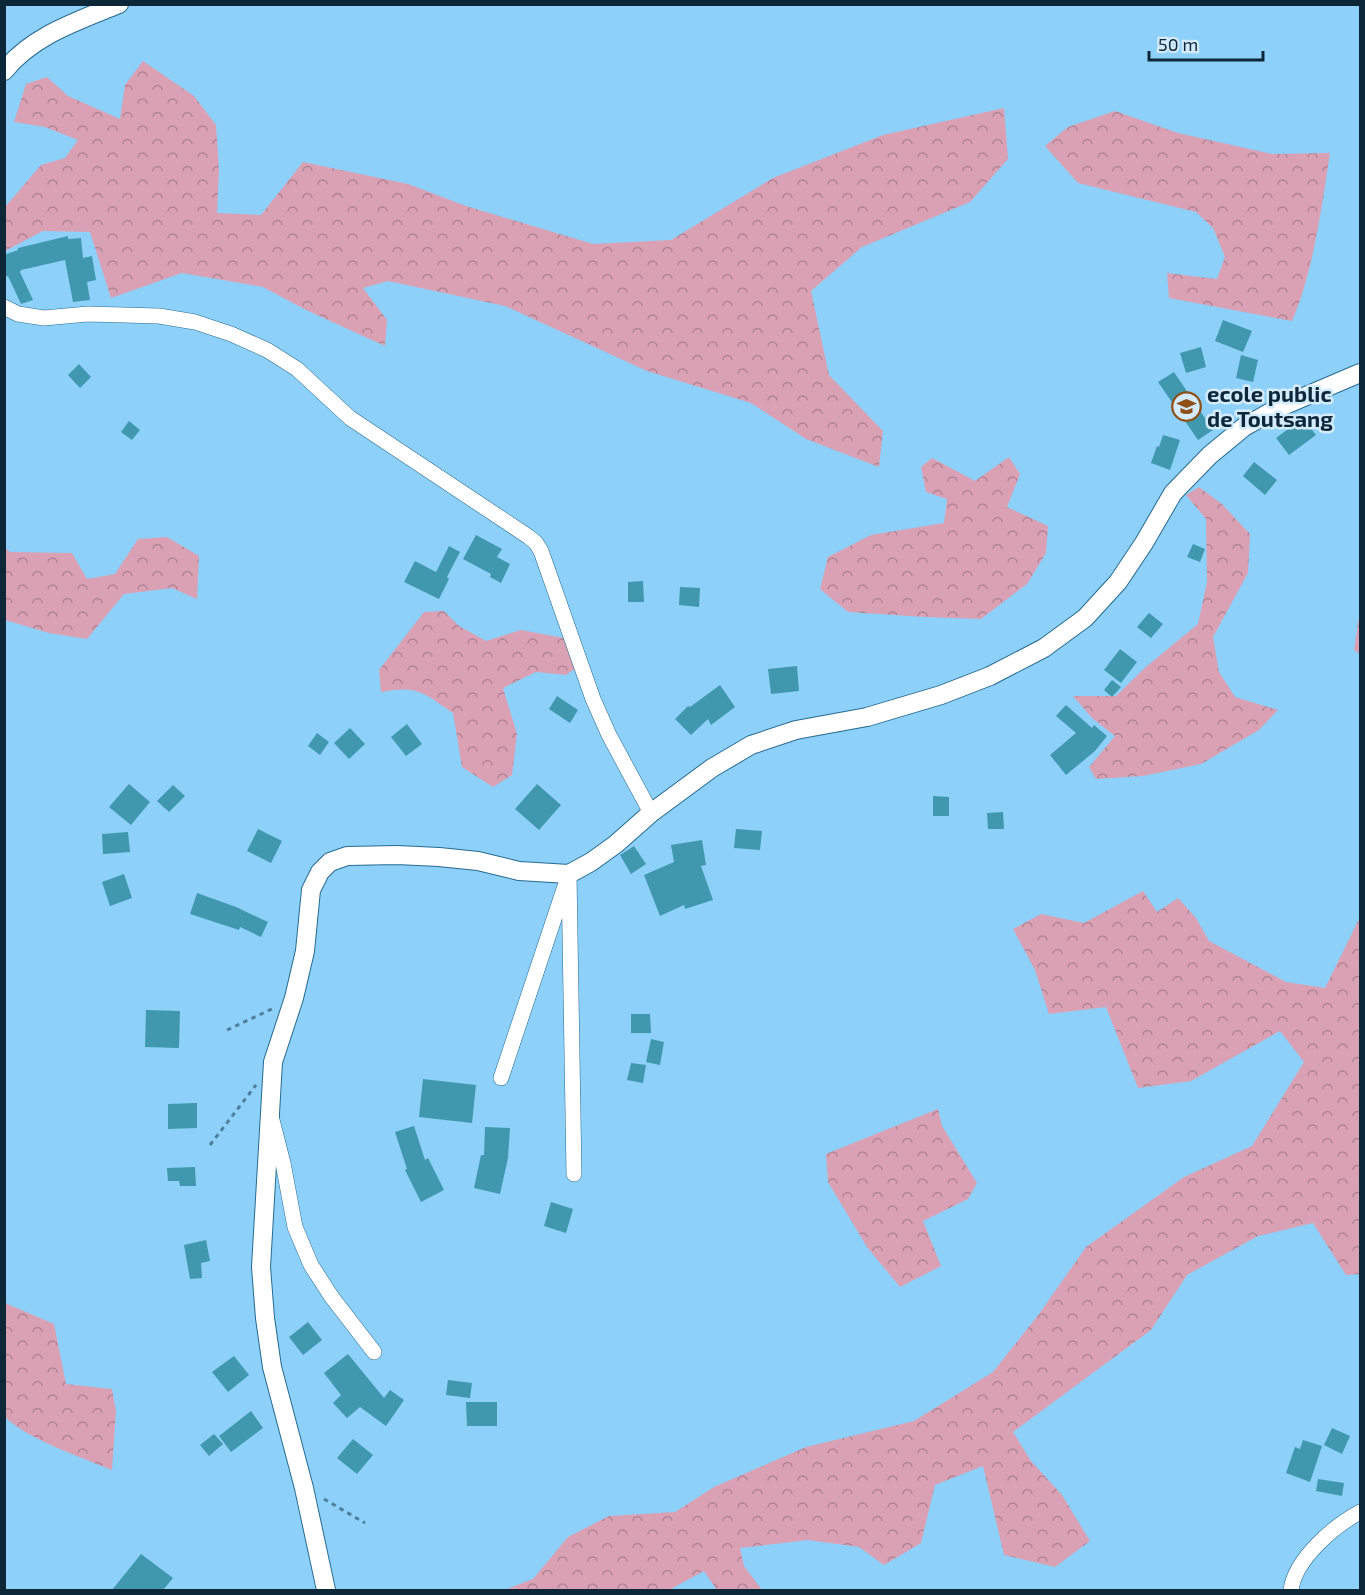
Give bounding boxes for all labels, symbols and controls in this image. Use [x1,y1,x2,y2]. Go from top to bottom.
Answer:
scale bar [1149,24,1263,62]
text: 50 m [1158,33,1198,55]
place label: ecole public de Toutsang [1207,380,1333,431]
school or university icon: ecole public de Toutsang [1170,390,1202,422]

